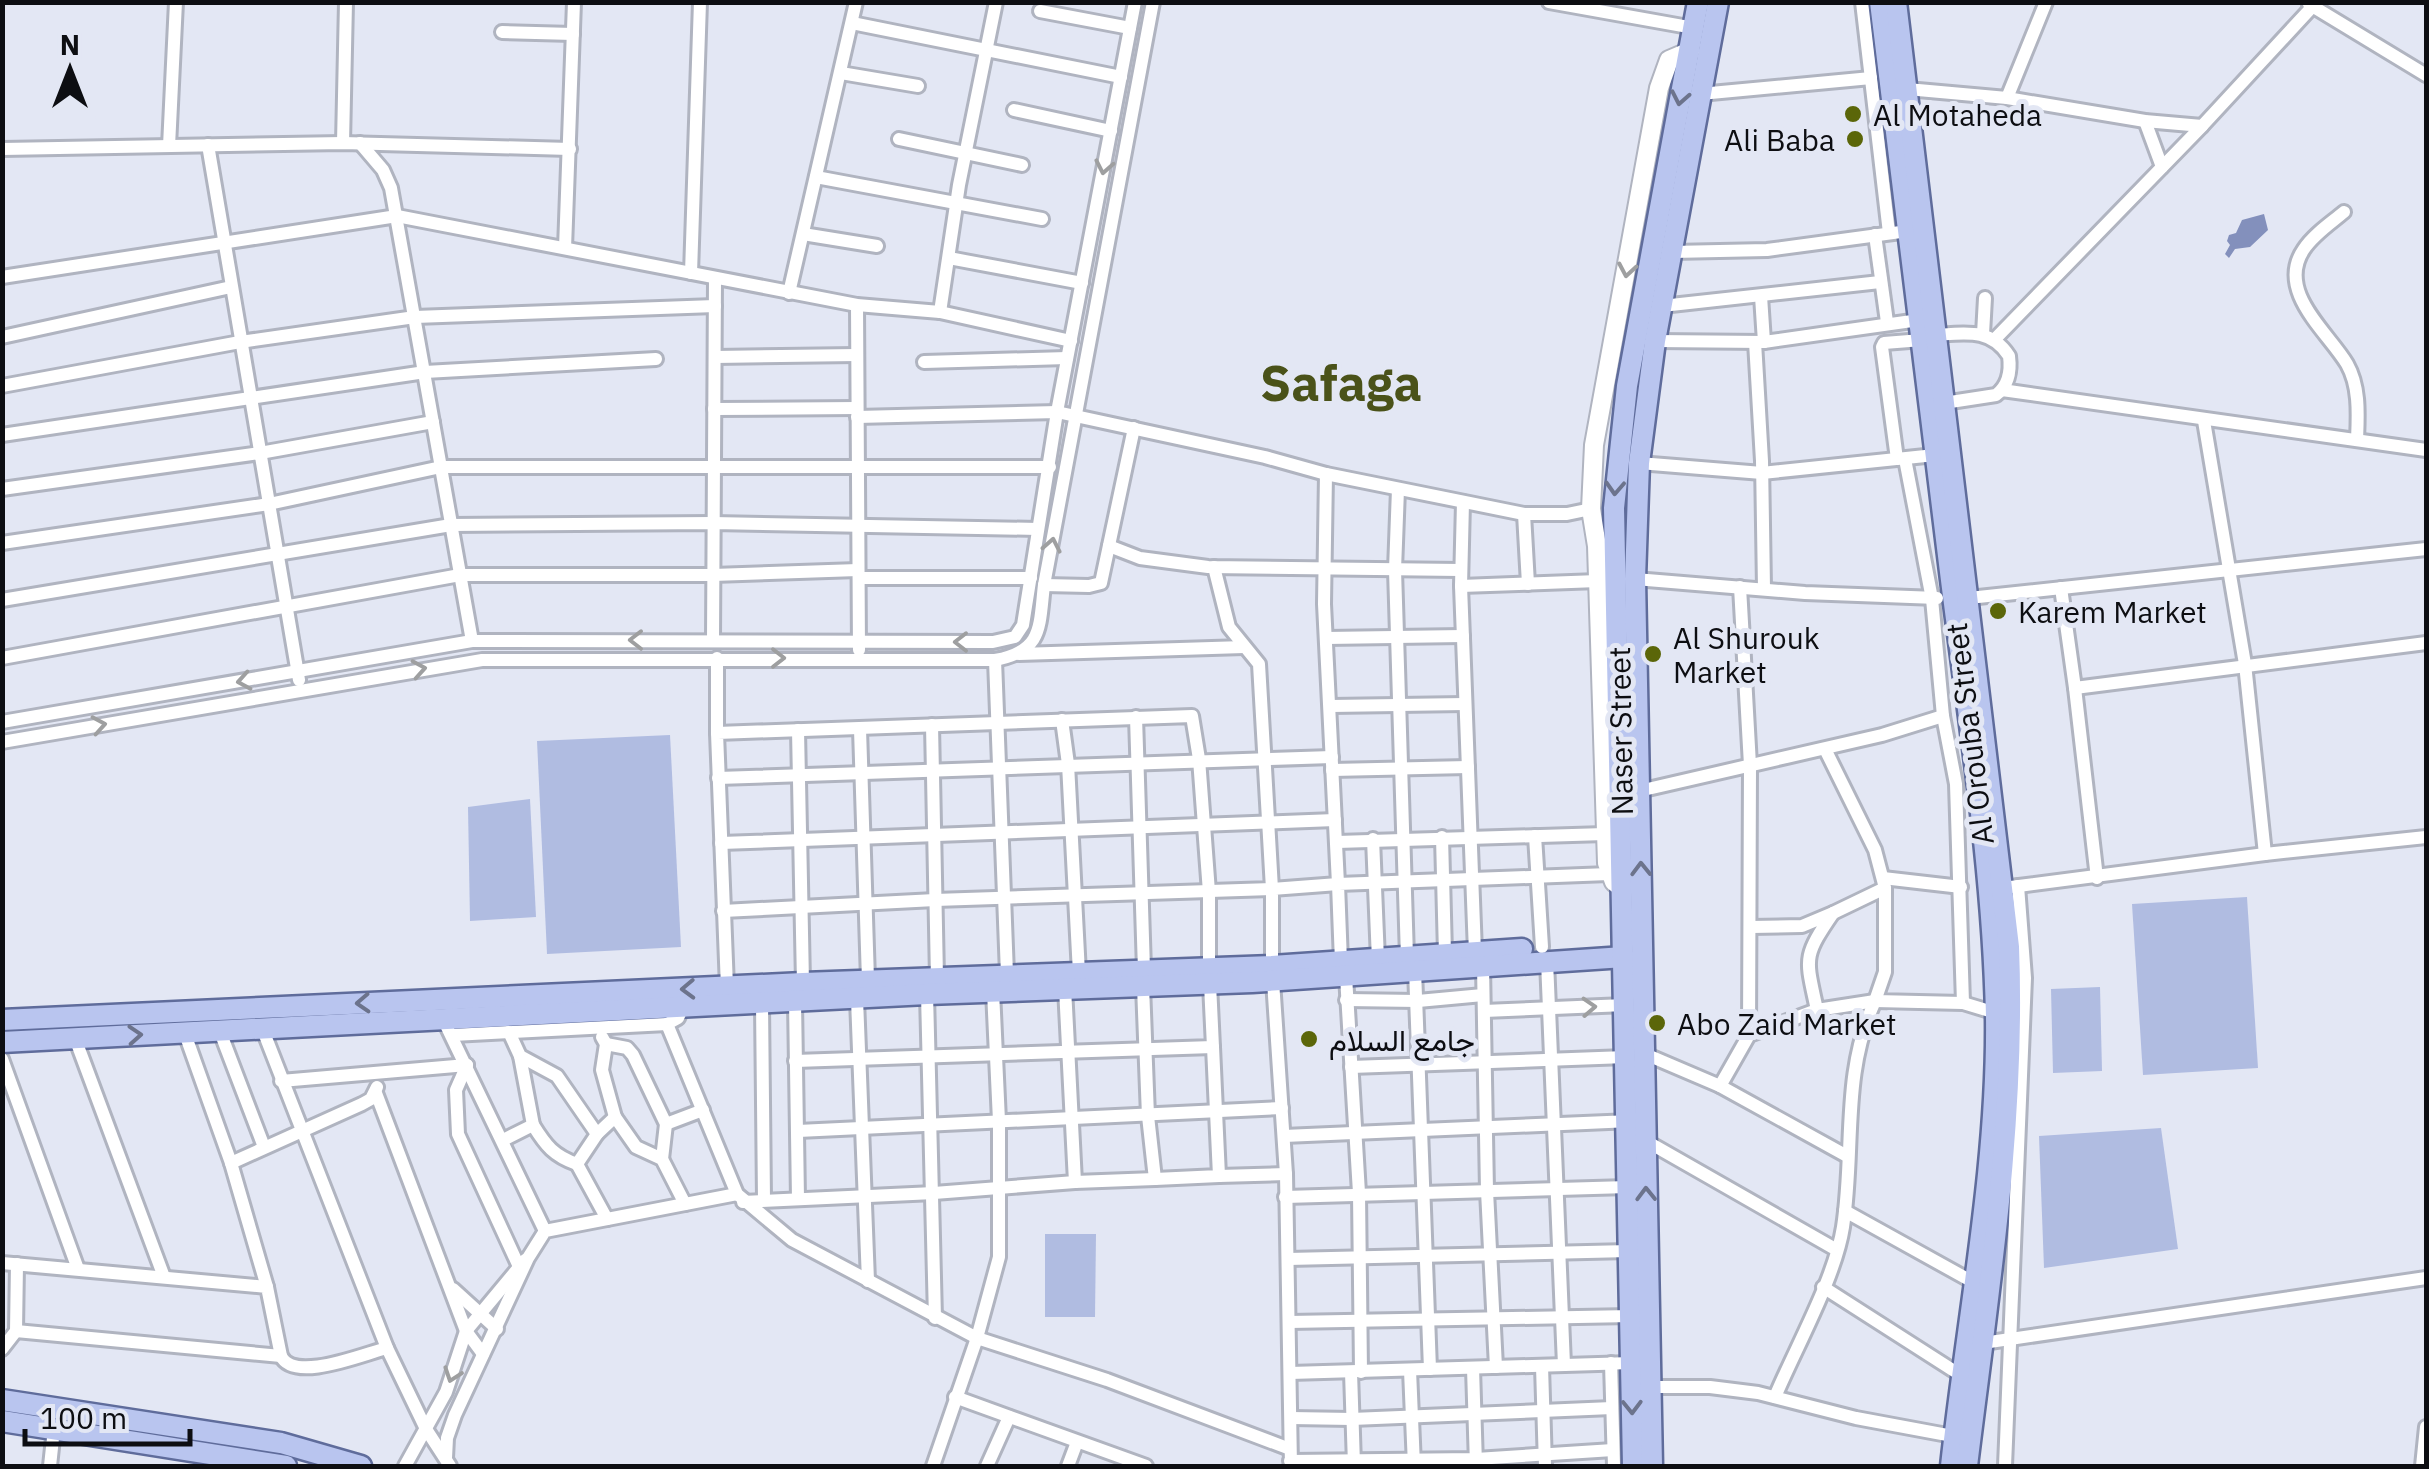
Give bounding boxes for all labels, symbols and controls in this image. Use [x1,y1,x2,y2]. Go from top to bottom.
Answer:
north arrow [20,20,120,120]
text: N [60,26,80,63]
one-way arrow [1671,90,1692,107]
place label: Al Motaheda [1873,95,2042,134]
marker: Al Motaheda [1842,103,1864,125]
place label: Ali Baba [1724,120,1835,159]
marker: Ali Baba [1844,128,1866,150]
one-way arrow [1094,159,1115,175]
one-way arrow [1617,261,1638,278]
district label: Safaga [1260,350,1422,415]
one-way arrow [1605,480,1626,496]
one-way arrow [1040,537,1061,554]
place label: Karem Market [2018,592,2207,631]
marker: Karem Market [1987,600,2009,622]
place label: Al Shurouk Market [1673,618,1820,691]
street label: Al Orouba Street [1936,621,2002,847]
one-way arrow [627,629,642,651]
one-way arrow [952,631,968,653]
marker: Al Shurouk Market [1642,643,1664,665]
street label: Naser Street [1599,646,1641,816]
one-way arrow [770,647,786,669]
one-way arrow [410,660,427,681]
one-way arrow [236,670,252,691]
one-way arrow [90,715,107,736]
one-way arrow [1631,861,1652,877]
one-way arrow [679,978,695,999]
one-way arrow [355,992,371,1013]
one-way arrow [1582,997,1598,1018]
place label: Abo Zaid Market [1677,1004,1897,1043]
marker: Abo Zaid Market [1646,1012,1668,1034]
place label: جامع السلام [1329,1020,1475,1061]
one-way arrow [127,1024,143,1046]
marker: جامع السلام [1298,1028,1320,1050]
one-way arrow [1635,1186,1657,1202]
one-way arrow [444,1366,464,1383]
scale bar [25,1384,190,1446]
text: 100 m [40,1398,127,1437]
one-way arrow [1621,1400,1643,1416]

